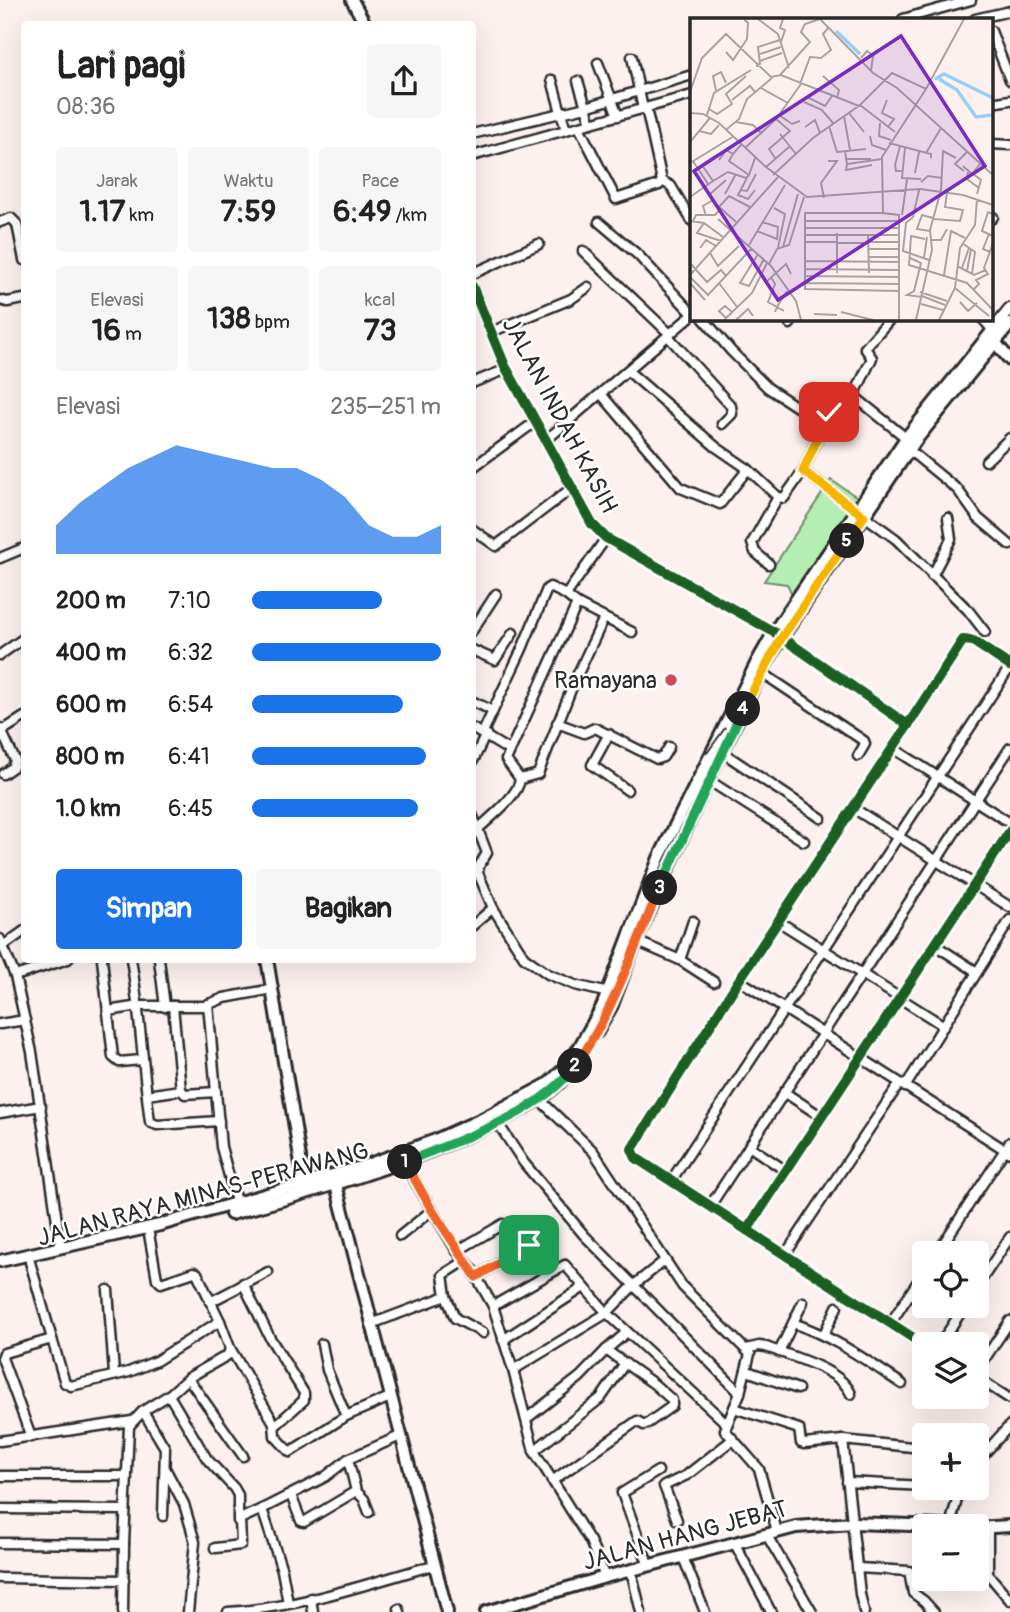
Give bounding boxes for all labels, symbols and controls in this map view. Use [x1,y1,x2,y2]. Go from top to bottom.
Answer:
inset map [690,18,992,320]
text: Lari pagi [56,42,185,90]
button: share [367,44,441,118]
text: 08:36 [56,92,116,121]
text: Jarak [96,169,138,193]
text: Waktu [223,169,274,193]
text: Pace [361,169,399,193]
text: 1.17 [79,193,125,230]
text: 7:59 [221,193,276,230]
text: 6:49 [333,193,391,230]
text: km [125,203,154,227]
text: /km [391,203,427,227]
text: Elevasi [90,288,143,312]
text: kcal [365,288,396,312]
text: 138 [207,300,251,337]
text: bpm [251,310,290,334]
text: 16 [92,312,121,349]
text: 73 [364,312,396,349]
street label: JALAN INDAH KASIH [496,312,623,518]
text: m [121,322,142,346]
pin [799,382,859,442]
text: Elevasi [56,392,120,421]
text: 235–251 m [330,392,441,421]
icon: check [810,393,848,431]
pin: 5 [830,524,864,558]
text: 5 [841,528,852,552]
text: 200 m [56,586,126,615]
text: 7:10 [168,586,211,615]
text: 400 m [56,638,126,667]
text: 6:32 [168,638,213,667]
place label: Ramayana [554,666,657,695]
marker: Ramayana [663,672,679,688]
text: 600 m [56,690,126,719]
text: 6:54 [168,690,213,719]
pin: 4 [726,692,760,726]
text: 4 [737,696,748,720]
text: 800 m [56,742,124,771]
text: 6:41 [168,742,210,771]
text: 1.0 km [56,794,121,823]
text: 6:45 [168,794,213,823]
button: Simpan [56,869,242,949]
button: Bagikan [256,869,441,949]
pin: 3 [642,870,678,906]
text: 3 [654,875,665,899]
pin: 2 [558,1048,592,1084]
text: 2 [569,1053,580,1077]
street label: JALAN RAYA MINAS-PERAWANG [34,1136,372,1253]
pin: 1 [388,1144,422,1180]
text: 1 [401,1149,408,1173]
pin [499,1215,559,1275]
icon: arrive [510,1226,548,1264]
map controls [912,1241,989,1591]
button: locate [912,1241,989,1318]
button: layers [912,1332,989,1409]
button: + [912,1423,989,1500]
street label: JALAN HANG JEBAT [580,1494,790,1577]
button: − [912,1514,989,1591]

